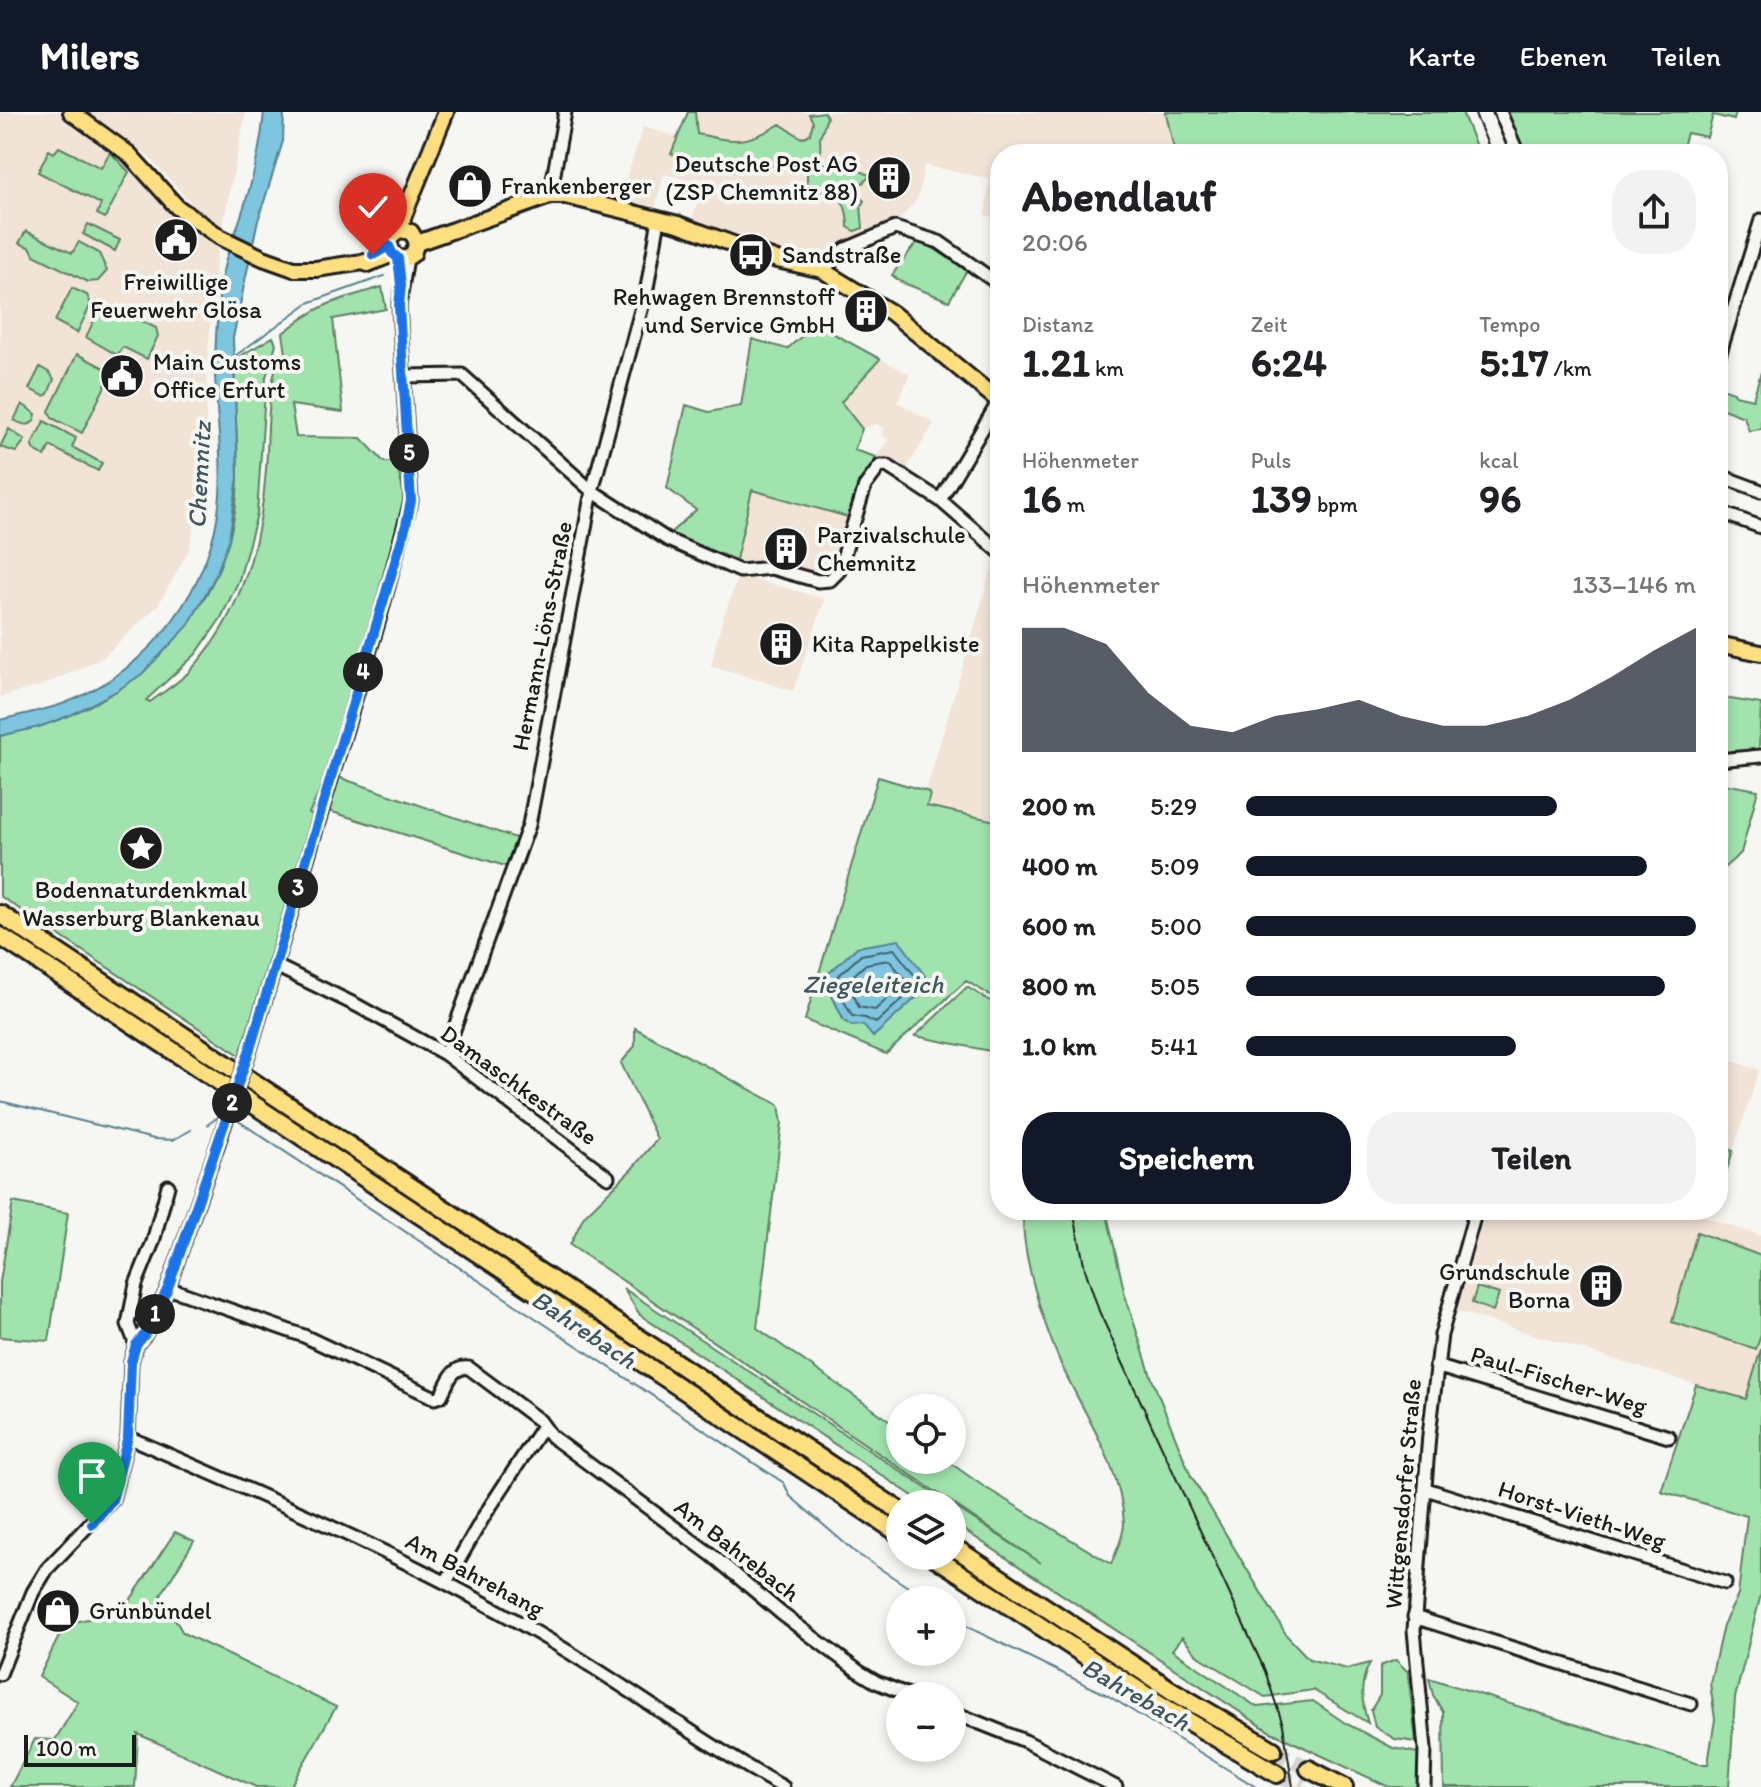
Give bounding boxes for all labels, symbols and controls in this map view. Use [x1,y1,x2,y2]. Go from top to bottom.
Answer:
text: Milers [40,33,140,79]
text: Karte [1408,39,1476,73]
text: Ebenen [1520,39,1607,73]
text: Teilen [1651,39,1721,73]
place label: Deutsche Post AG (ZSP Chemnitz 88) [665,149,858,206]
building icon: Deutsche Post AG (ZSP Chemnitz 88) [865,154,913,202]
shop icon: Frankenberger [446,162,494,210]
text: Abendlauf [1022,169,1217,222]
button: share [1612,170,1696,254]
place label: Frankenberger [501,171,652,200]
pin [339,173,407,255]
icon: check [351,185,395,229]
public building icon: Freiwillige Feuerwehr Glösa [152,216,200,264]
text: 20:06 [1022,226,1088,258]
bus stop icon: Sandstraße [727,231,775,279]
place label: Sandstraße [782,240,901,269]
place label: Freiwillige Feuerwehr Glösa [90,267,262,324]
place label: Rehwagen Brennstoff und Service GmbH [613,282,836,339]
building icon: Rehwagen Brennstoff und Service GmbH [842,287,890,335]
text: Distanz [1022,311,1094,338]
text: Zeit [1251,311,1288,338]
text: Tempo [1479,311,1541,338]
text: 1.21 [1022,338,1090,386]
text: 6:24 [1251,338,1327,386]
text: 5:17 [1479,338,1549,386]
place label: Main Customs Office Erfurt [153,347,301,404]
public building icon: Main Customs Office Erfurt [98,352,146,400]
text: km [1090,355,1124,382]
text: /km [1549,355,1592,382]
water label: Chemnitz [180,419,218,529]
pin: 5 [389,433,429,473]
text: 5 [403,439,415,466]
text: Höhenmeter [1022,447,1139,474]
text: Puls [1251,447,1291,474]
text: kcal [1479,447,1518,474]
text: 16 [1022,474,1062,522]
text: 139 [1251,474,1312,522]
text: 96 [1479,474,1521,522]
text: m [1062,491,1085,518]
text: bpm [1312,491,1358,518]
street label: Hermann-Löns-Straße [505,519,578,753]
place label: Parzivalschule Chemnitz [817,520,966,577]
building icon: Parzivalschule Chemnitz [762,525,810,573]
text: Höhenmeter [1022,568,1160,600]
text: 133–146 m [1572,568,1696,600]
building icon: Kita Rappelkiste [757,620,805,668]
place label: Kita Rappelkiste [812,629,980,658]
pin: 4 [343,652,383,692]
text: 4 [356,658,370,685]
text: 200 m [1022,790,1095,822]
text: 5:29 [1150,790,1197,822]
place icon: Bodennaturdenkmal Wasserburg Blankenau [117,824,165,872]
text: 400 m [1022,850,1097,882]
text: 5:09 [1150,850,1200,882]
pin: 3 [278,868,318,908]
text: 3 [292,874,304,901]
place label: Bodennaturdenkmal Wasserburg Blankenau [22,875,260,932]
text: 600 m [1022,910,1096,942]
text: 5:00 [1150,910,1202,942]
water label: Ziegeleiteich [803,968,944,1000]
text: 800 m [1022,970,1096,1002]
text: 5:05 [1150,970,1200,1002]
street label: Damaschkestraße [435,1018,603,1151]
text: 1.0 km [1022,1030,1097,1062]
text: 5:41 [1150,1030,1198,1062]
pin: 2 [212,1083,252,1123]
text: 2 [226,1089,238,1116]
button: Speichern [1022,1112,1351,1204]
button: Teilen [1367,1112,1696,1204]
place label: Grundschule Borna [1439,1257,1570,1314]
building icon: Grundschule Borna [1577,1262,1625,1310]
water label: Bahrebach [526,1282,643,1376]
pin: 1 [135,1294,175,1334]
text: 1 [150,1300,160,1327]
street label: Paul-Fischer-Weg [1468,1339,1651,1420]
street label: Wittgensdorfer Straße [1378,1378,1427,1610]
map controls [886,1394,966,1762]
button: locate [886,1394,966,1474]
pin [58,1442,126,1524]
icon: arrive [70,1454,114,1498]
street label: Horst-Vieth-Weg [1495,1474,1670,1556]
button: layers [886,1490,966,1570]
street label: Am Bahrebach [669,1492,806,1608]
street label: Am Bahrehang [401,1526,550,1624]
button: + [886,1586,966,1666]
shop icon: Grünbündel [34,1587,82,1635]
place label: Grünbündel [89,1596,212,1625]
water label: Bahrebach [1076,1650,1196,1738]
button: − [886,1682,966,1762]
scale bar [24,1731,136,1767]
text: 100 m [36,1735,97,1762]

